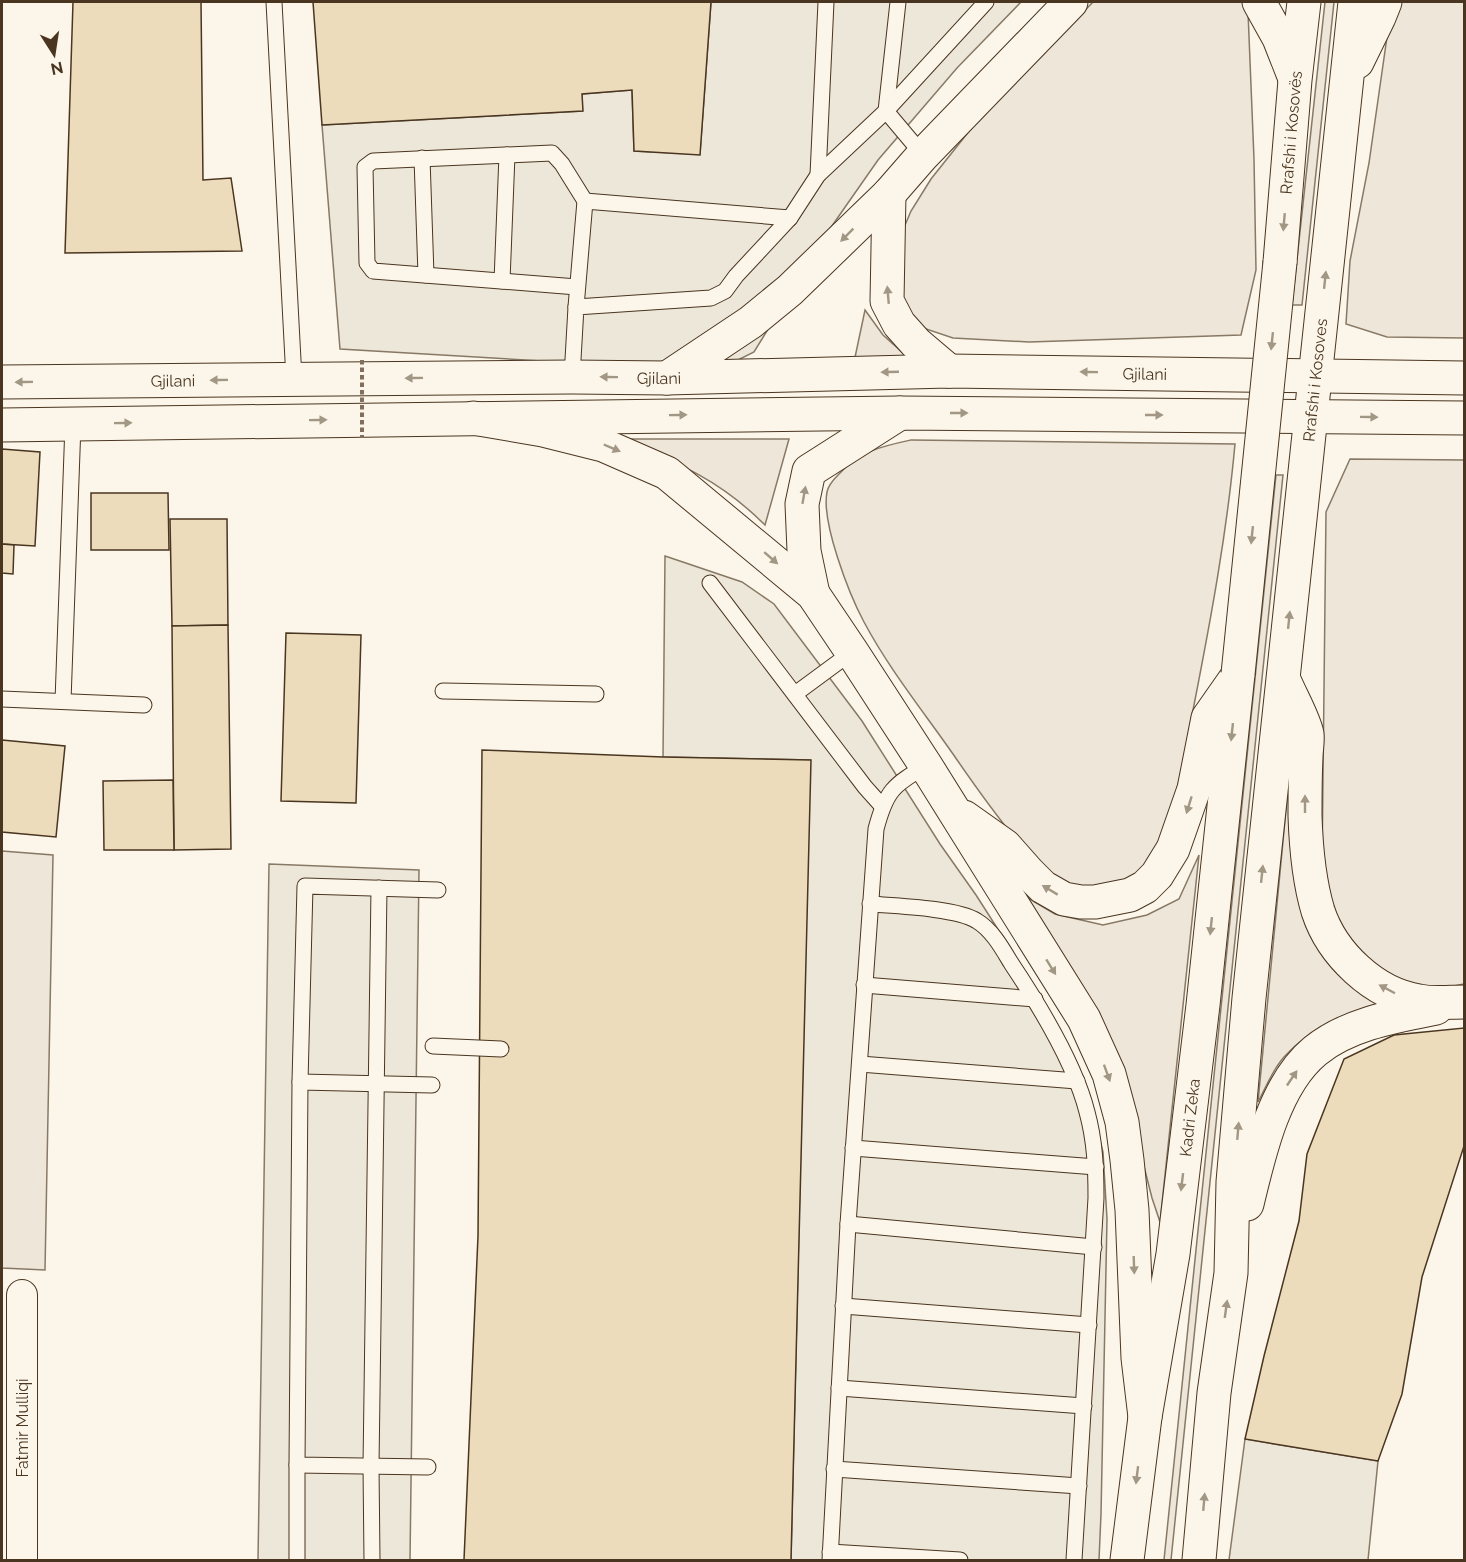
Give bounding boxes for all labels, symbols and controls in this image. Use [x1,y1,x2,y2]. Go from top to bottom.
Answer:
north arrow [24,24,84,84]
text: N [49,58,65,79]
street label: Rrafshi i Kosovës [1276,69,1306,195]
one-way arrow [1279,213,1288,232]
one-way arrow [840,228,854,242]
one-way arrow [1321,270,1330,289]
one-way arrow [883,285,893,304]
street label: Rrafshi i Kosoves [1299,317,1331,443]
one-way arrow [1267,332,1277,351]
street label: Gjilani [1122,364,1167,383]
one-way arrow [881,367,900,377]
one-way arrow [1079,367,1098,377]
street label: Gjilani [637,368,681,388]
street label: Gjilani [151,371,195,390]
one-way arrow [599,372,618,382]
one-way arrow [404,373,423,383]
one-way arrow [209,375,228,385]
one-way arrow [14,377,33,387]
one-way arrow [949,408,968,418]
one-way arrow [669,410,688,420]
one-way arrow [1144,410,1163,420]
one-way arrow [1360,412,1379,422]
one-way arrow [308,415,327,425]
one-way arrow [113,418,132,428]
one-way arrow [603,444,620,453]
one-way arrow [800,485,809,504]
one-way arrow [1248,526,1257,545]
one-way arrow [763,552,779,565]
one-way arrow [1284,610,1294,629]
one-way arrow [1227,723,1237,742]
one-way arrow [1300,794,1310,813]
one-way arrow [1183,796,1193,814]
one-way arrow [1257,864,1267,883]
one-way arrow [1042,885,1058,896]
one-way arrow [1207,917,1216,936]
one-way arrow [1046,958,1057,975]
one-way arrow [1379,985,1396,994]
one-way arrow [1103,1064,1113,1082]
one-way arrow [1287,1070,1298,1087]
street label: Kadri Zeka [1175,1077,1204,1158]
one-way arrow [1233,1121,1243,1140]
one-way arrow [1177,1173,1186,1192]
one-way arrow [1130,1255,1139,1274]
one-way arrow [1221,1299,1230,1318]
street label: Fatmir Mulliqi [13,1379,32,1478]
one-way arrow [1132,1466,1142,1485]
one-way arrow [1199,1493,1209,1512]

